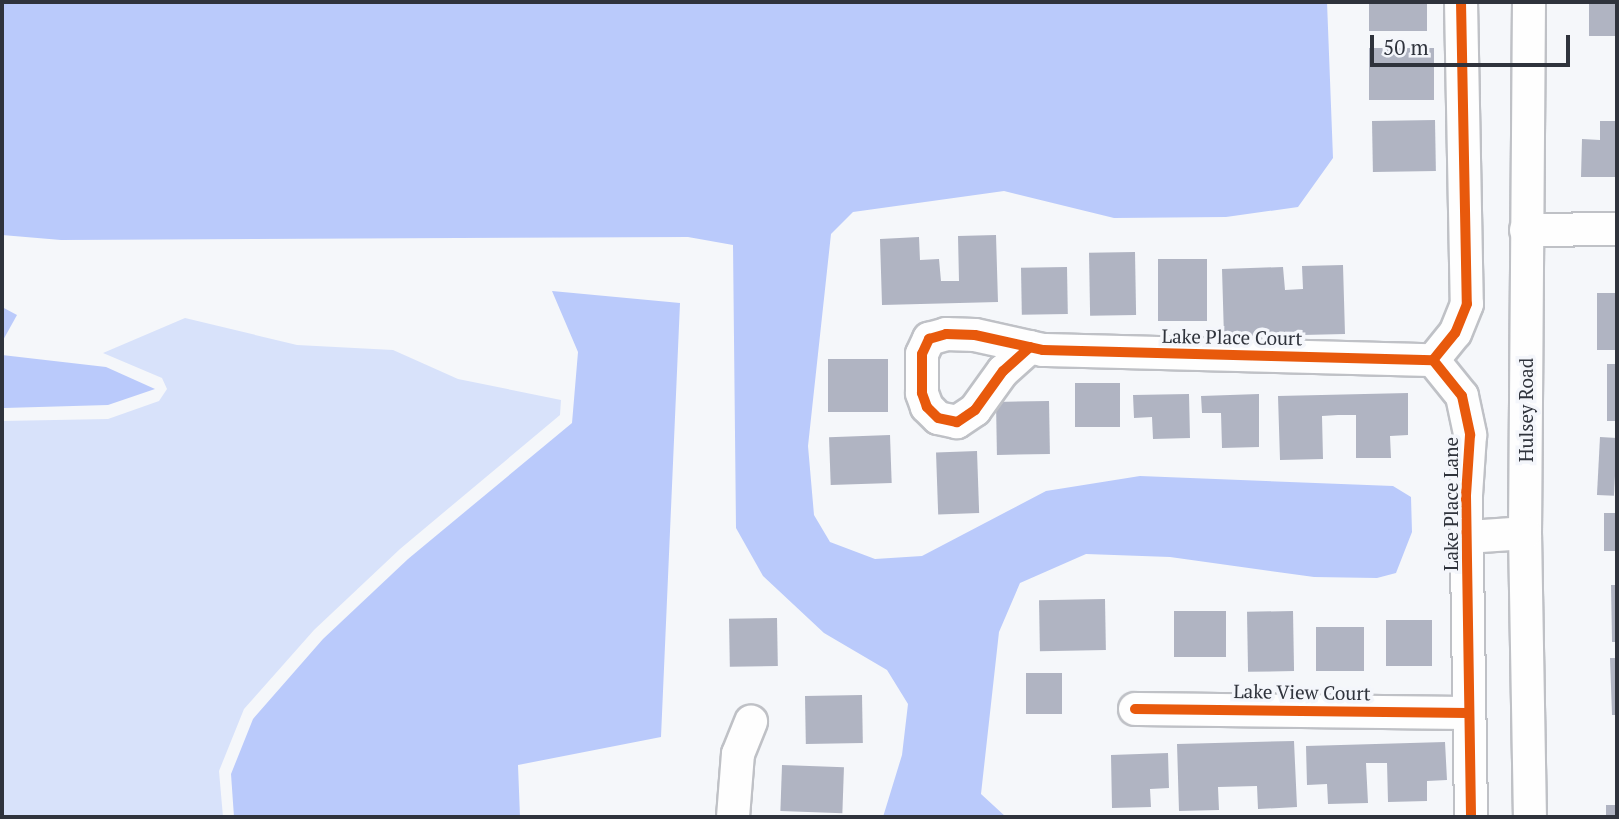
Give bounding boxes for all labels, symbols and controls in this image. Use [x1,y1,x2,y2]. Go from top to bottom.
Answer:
scale bar [1374,21,1574,65]
text: 50 m [1383,33,1429,61]
street label: Lake Place Court [1161,324,1303,350]
street label: Hulsey Road [1515,358,1537,462]
street label: Lake Place Lane [1440,437,1462,571]
street label: Lake View Court [1233,679,1371,705]

